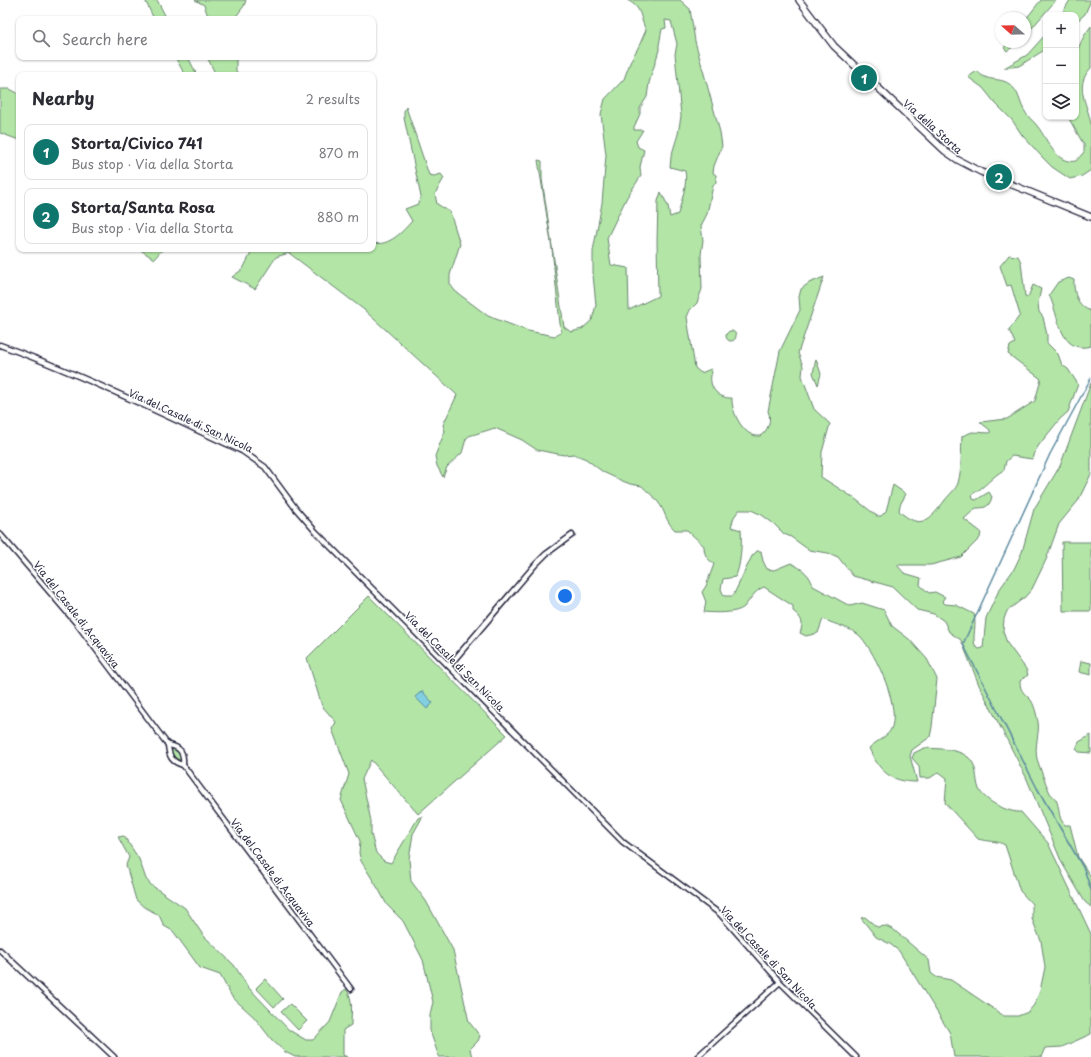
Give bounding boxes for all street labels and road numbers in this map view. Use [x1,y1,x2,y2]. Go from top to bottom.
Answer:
street label: Via della Storta [900,95,967,157]
street label: Via del Casale di San Nicola [126,385,256,456]
street label: Via del Casale di Acquaviva [30,557,124,671]
street label: Via del Casale di San Nicola [402,608,509,715]
street label: Via del Casale di Acquaviva [227,815,319,930]
street label: Via del Casale di San Nicola [717,902,821,1012]

